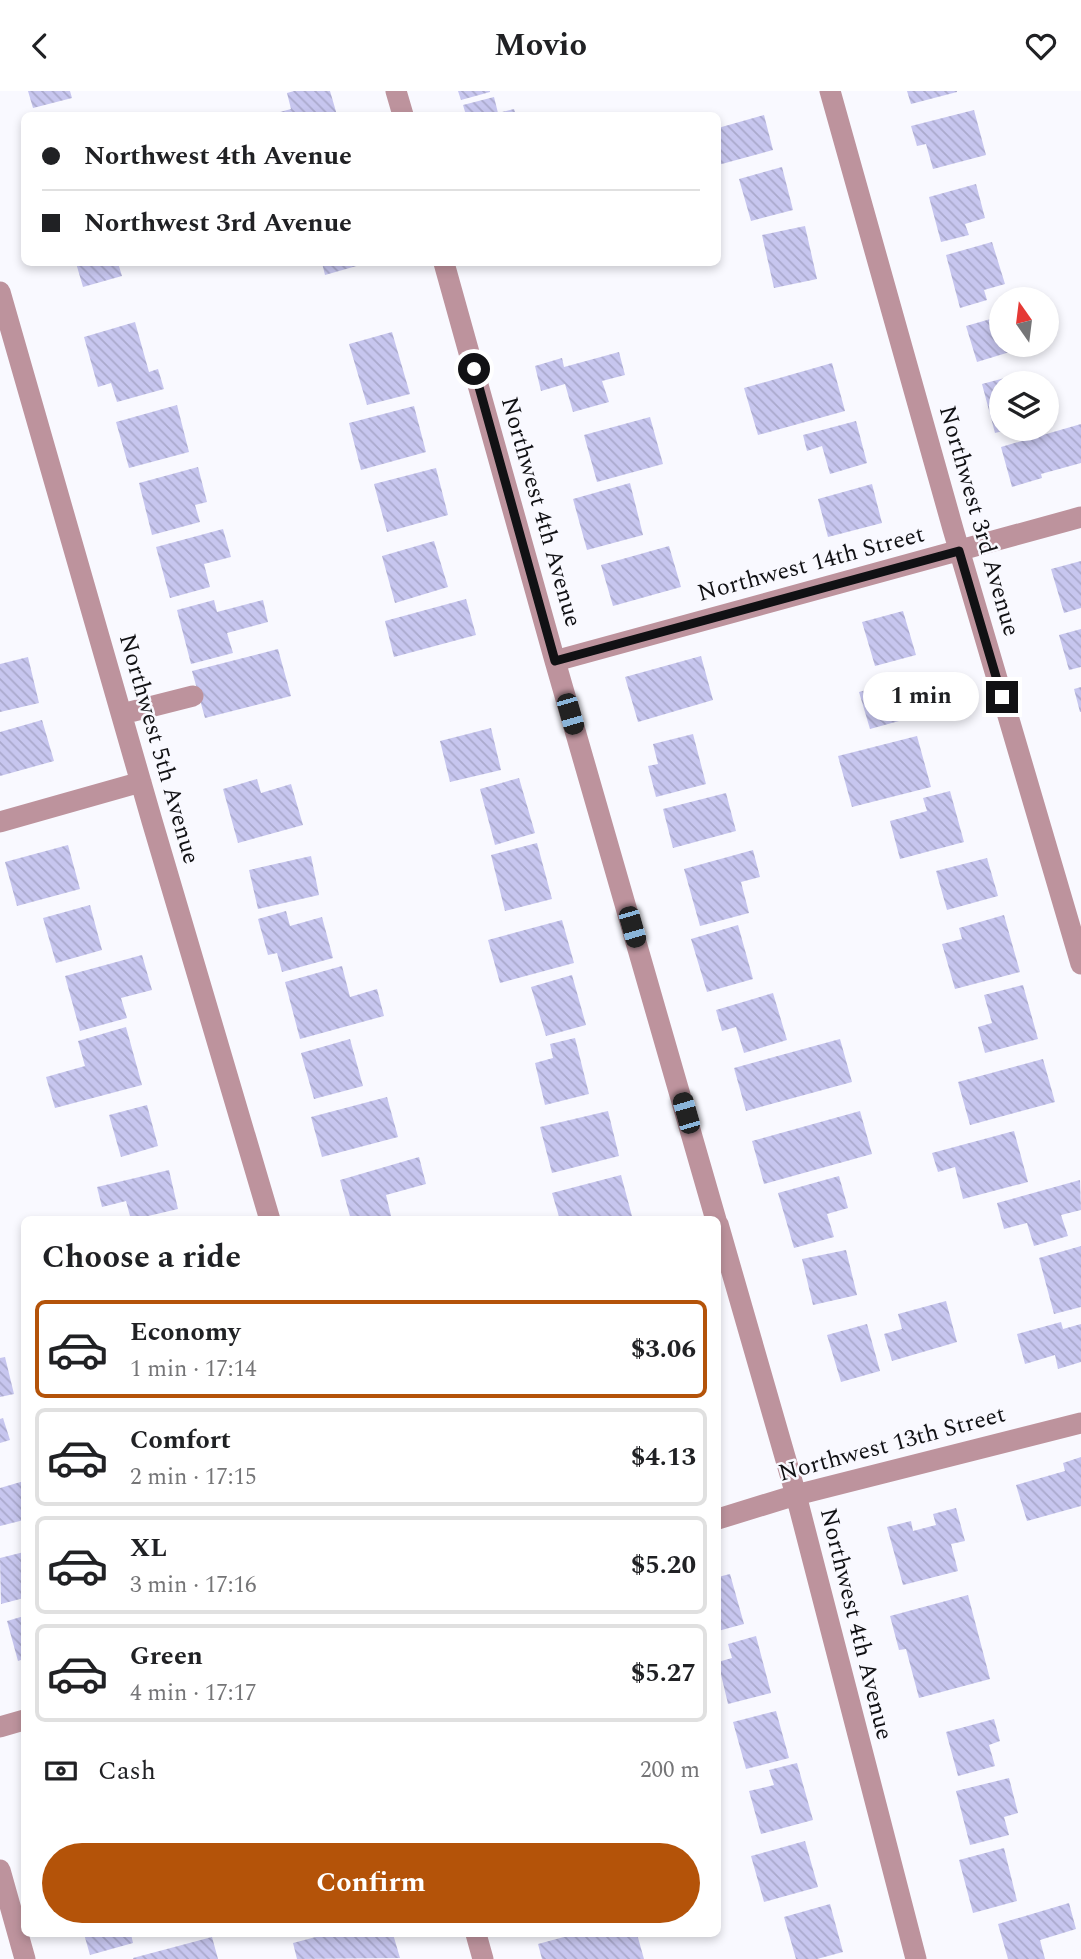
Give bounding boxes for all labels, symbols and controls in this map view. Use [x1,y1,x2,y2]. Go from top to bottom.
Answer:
text: Movio [494,21,587,70]
icon: back [21,27,59,65]
icon: heart [1022,27,1060,65]
text: Northwest 4th Avenue [84,136,352,176]
text: Northwest 3rd Avenue [84,203,352,243]
north arrow [989,287,1059,357]
map controls [989,287,1059,441]
route start [458,353,490,385]
button: layers [989,371,1059,441]
street label: Northwest 4th Avenue [491,393,591,631]
street label: Northwest 3rd Avenue [929,401,1029,641]
street label: Northwest 14th Street [694,516,928,612]
street label: Northwest 5th Avenue [109,630,209,868]
callout: 1 min [862,673,978,721]
text: 1 min [890,679,952,714]
route end [986,681,1018,713]
car [555,691,586,737]
car [617,904,648,950]
car [671,1090,702,1136]
text: Choose a ride [42,1233,241,1282]
text: Economy [130,1312,240,1352]
icon: car [46,1318,109,1381]
text: $3.06 [631,1329,696,1369]
text: 1 min · 17:14 [130,1352,257,1387]
street label: Northwest 13th Street [775,1396,1009,1492]
text: Comfort [130,1420,231,1460]
icon: car [46,1426,109,1489]
text: $4.13 [631,1437,696,1477]
text: 2 min · 17:15 [130,1460,257,1495]
street label: Northwest 4th Avenue [810,1504,902,1744]
text: XL [130,1528,167,1568]
icon: car [46,1534,109,1597]
text: $5.20 [631,1545,696,1585]
text: 3 min · 17:16 [130,1568,257,1603]
text: Green [130,1636,203,1676]
icon: car [46,1642,109,1705]
text: $5.27 [631,1653,696,1693]
text: 4 min · 17:17 [130,1676,257,1711]
text: Cash [98,1751,156,1791]
icon: cash [42,1752,80,1790]
text: 200 m [640,1753,700,1788]
button: Confirm [42,1843,700,1923]

